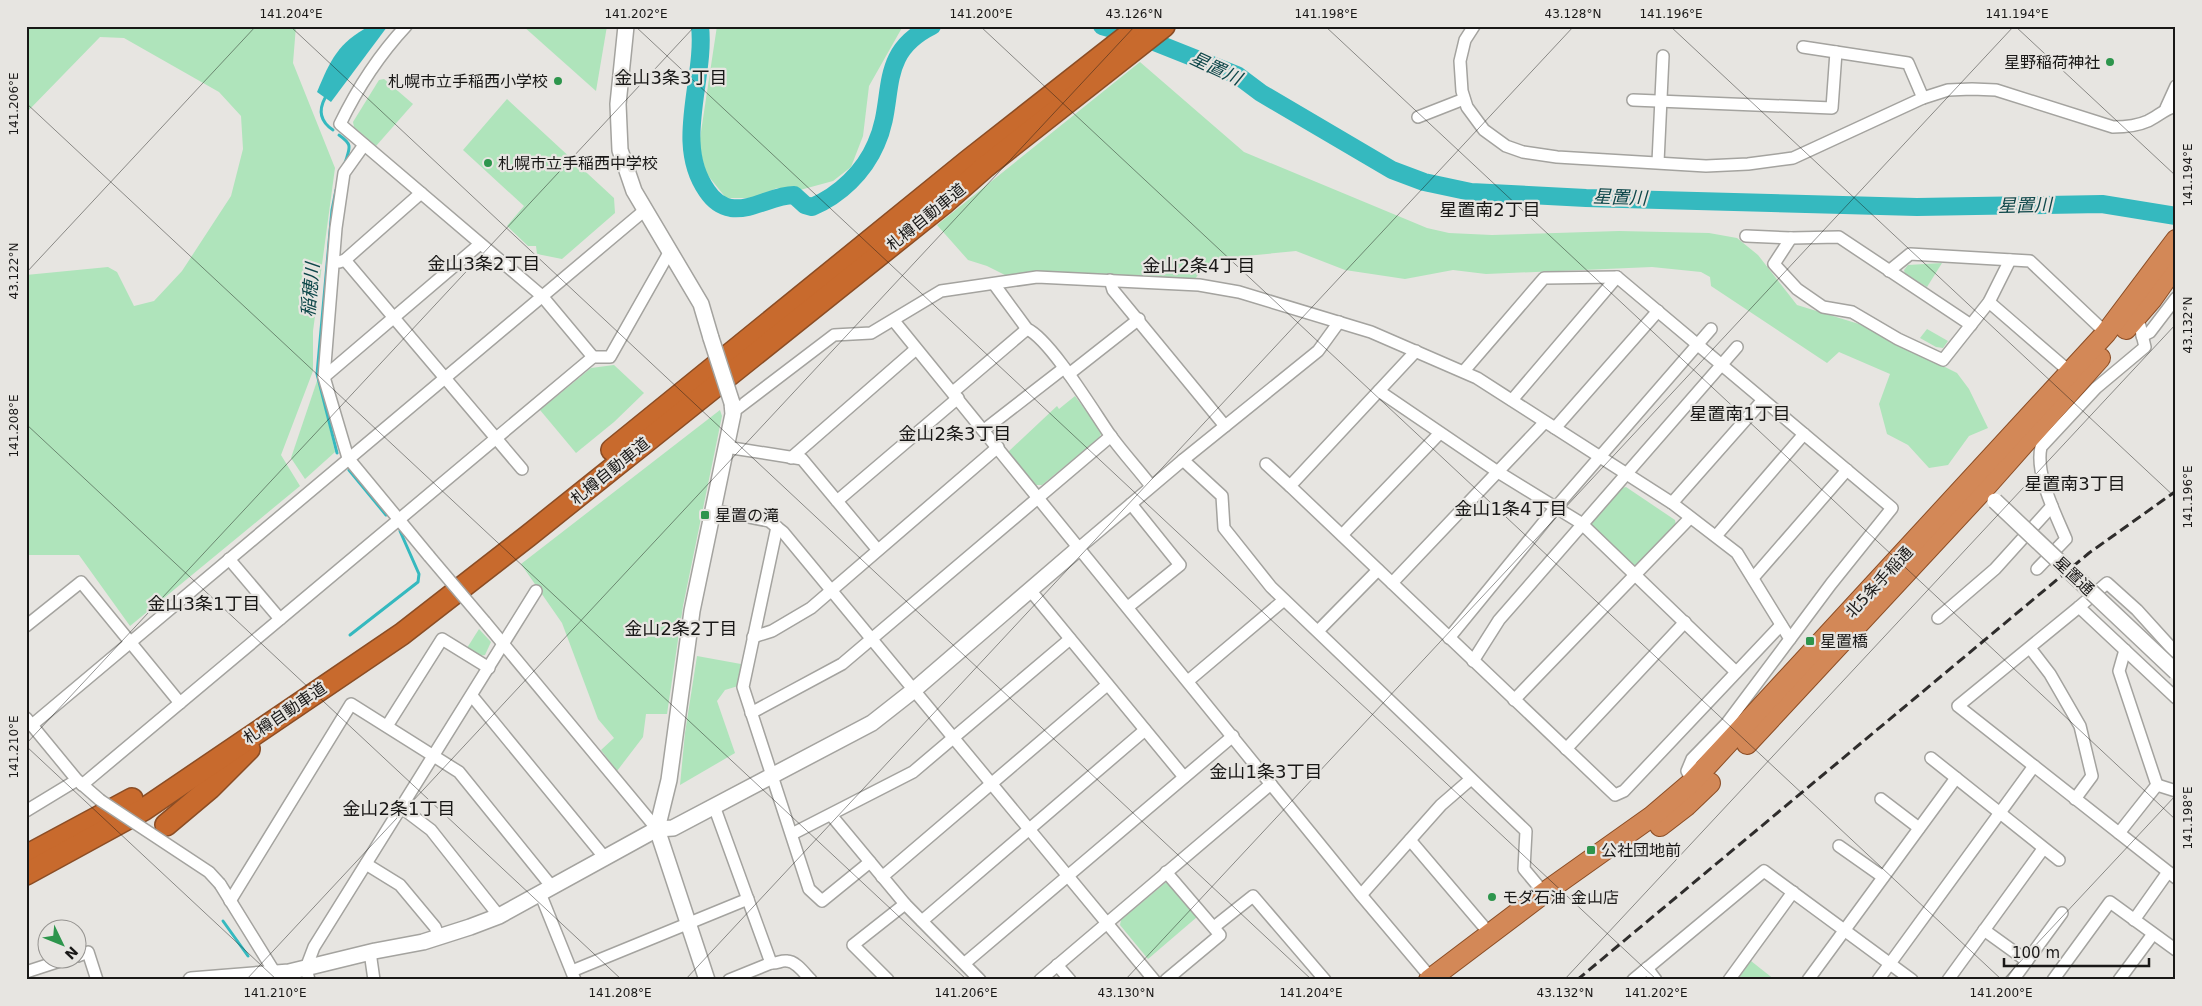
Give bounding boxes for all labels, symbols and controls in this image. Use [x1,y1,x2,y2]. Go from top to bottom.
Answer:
text: 141.204°E [259,7,323,21]
text: 141.202°E [604,7,668,21]
text: 141.200°E [949,7,1013,21]
text: 43.126°N [1106,7,1162,21]
text: 141.198°E [1294,7,1358,21]
text: 43.128°N [1545,7,1601,21]
text: 141.196°E [1639,7,1703,21]
text: 141.194°E [1985,7,2049,21]
water label: 星置川 [1187,47,1247,90]
place label: 星野稲荷神社 [2004,53,2100,72]
marker: 星野稲荷神社 [2104,56,2116,68]
district label: 金山3条3丁目 [615,67,727,88]
text: 141.206°E [7,72,21,136]
place label: 札幌市立手稲西小学校 [388,72,548,91]
marker: 札幌市立手稲西小学校 [552,75,564,87]
text: 141.194°E [2181,143,2195,207]
place label: 札幌市立手稲西中学校 [498,154,658,173]
marker: 札幌市立手稲西中学校 [482,157,494,169]
street label: 札樽自動車道 [883,179,969,255]
water label: 星置川 [1593,186,1649,209]
water label: 星置川 [1998,194,2054,216]
district label: 星置南2丁目 [1439,199,1541,220]
text: 43.122°N [7,243,21,299]
district label: 金山3条2丁目 [428,253,540,274]
district label: 金山2条4丁目 [1143,255,1255,276]
water label: 稲穂川 [297,260,323,318]
text: 43.132°N [2181,297,2195,353]
text: 141.208°E [7,394,21,458]
district label: 星置南1丁目 [1689,403,1791,424]
district label: 金山2条3丁目 [899,423,1011,444]
street label: 札樽自動車道 [567,433,653,509]
text: 141.196°E [2181,465,2195,529]
district label: 星置南3丁目 [2024,473,2126,494]
district label: 金山1条4丁目 [1455,498,1567,519]
place label: 星置の滝 [715,506,779,525]
marker: 星置の滝 [699,509,711,521]
street label: 北5条手稲通 [1841,543,1917,621]
street label: 星置通 [2050,553,2098,599]
district label: 金山3条1丁目 [148,593,260,614]
district label: 金山2条2丁目 [625,618,737,639]
place label: 星置橋 [1820,632,1868,651]
marker: 星置橋 [1804,635,1816,647]
street label: 札樽自動車道 [240,678,330,748]
text: 141.210°E [7,715,21,779]
district label: 金山1条3丁目 [1210,761,1322,782]
text: 141.198°E [2181,786,2195,850]
district label: 金山2条1丁目 [343,798,455,819]
place label: 公社団地前 [1601,841,1681,860]
marker: 公社団地前 [1585,844,1597,856]
place label: モダ石油 金山店 [1502,888,1619,907]
marker: モダ石油 金山店 [1486,891,1498,903]
north arrow [38,918,88,968]
scale bar [2004,936,2150,968]
text: N [62,943,81,963]
text: 100 m [2012,944,2060,962]
text: 141.210°E [243,986,307,1000]
text: 141.208°E [588,986,652,1000]
text: 141.206°E [934,986,998,1000]
text: 43.130°N [1098,986,1154,1000]
text: 141.204°E [1279,986,1343,1000]
text: 43.132°N [1537,986,1593,1000]
text: 141.202°E [1624,986,1688,1000]
text: 141.200°E [1969,986,2033,1000]

